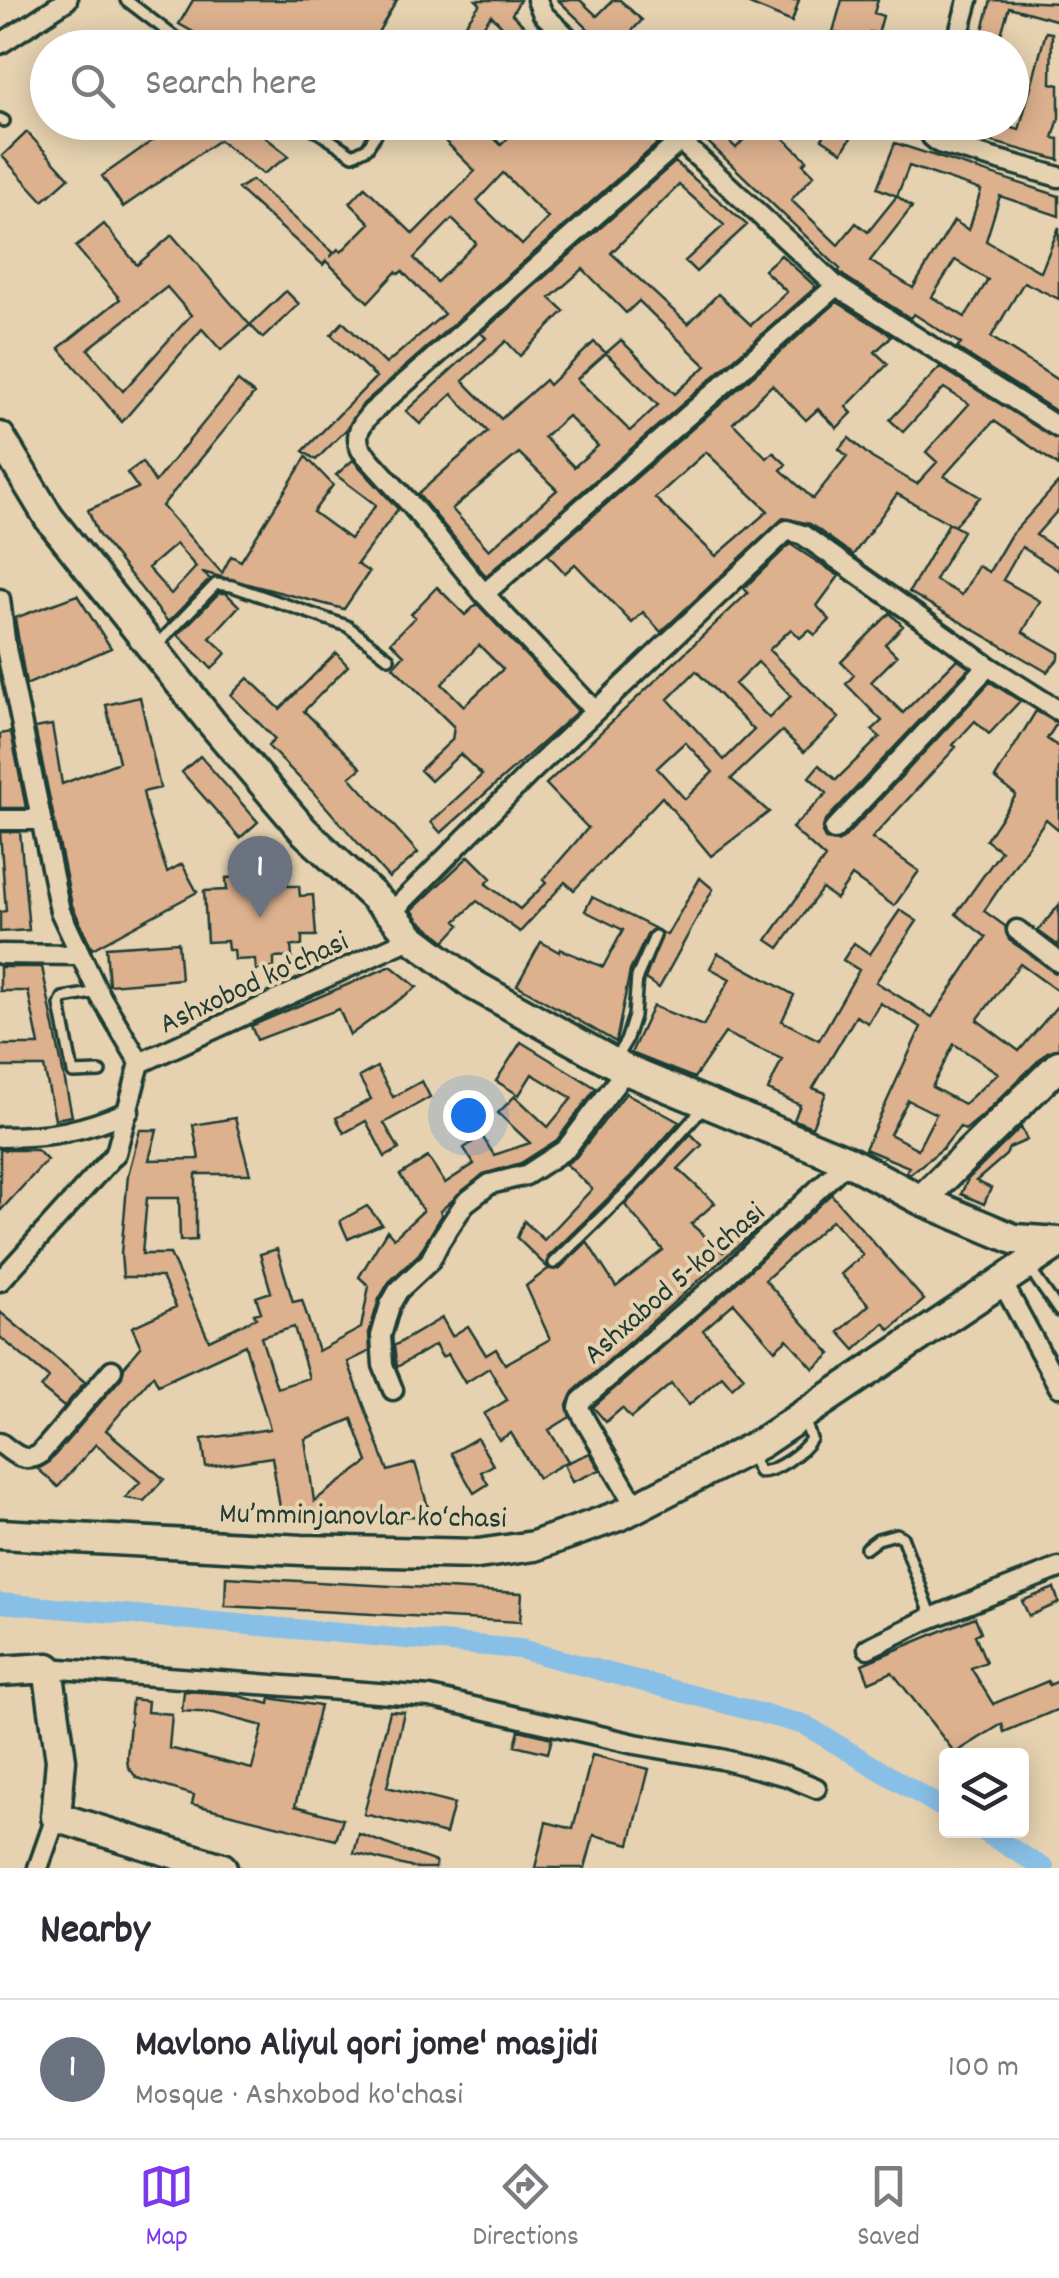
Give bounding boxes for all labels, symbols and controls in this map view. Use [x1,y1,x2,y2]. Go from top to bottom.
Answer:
search box [30,30,1029,140]
icon: search [65,58,120,113]
text: Search here [145,58,317,113]
pin: 1 [228,836,292,918]
street label: Ashxobod ko'chasi [153,922,356,1048]
your location [443,1090,494,1141]
street label: Ashxabod 5-ko'chasi [575,1194,776,1377]
street label: Mu’mminjanovlar ko‘chasi [219,1494,507,1543]
map controls [939,1748,1029,1838]
button: layers [939,1748,1029,1838]
text: Nearby [40,1903,150,1963]
text: Mavlono Aliyul qori jome' masjidi [135,2019,597,2074]
text: 1 [69,2046,76,2092]
text: 100 m [948,2046,1019,2092]
text: Mosque · Ashxobod ko'chasi [135,2074,463,2120]
tab: Map [139,2159,194,2259]
tab: Directions [473,2159,579,2259]
tab: Saved [857,2159,920,2259]

